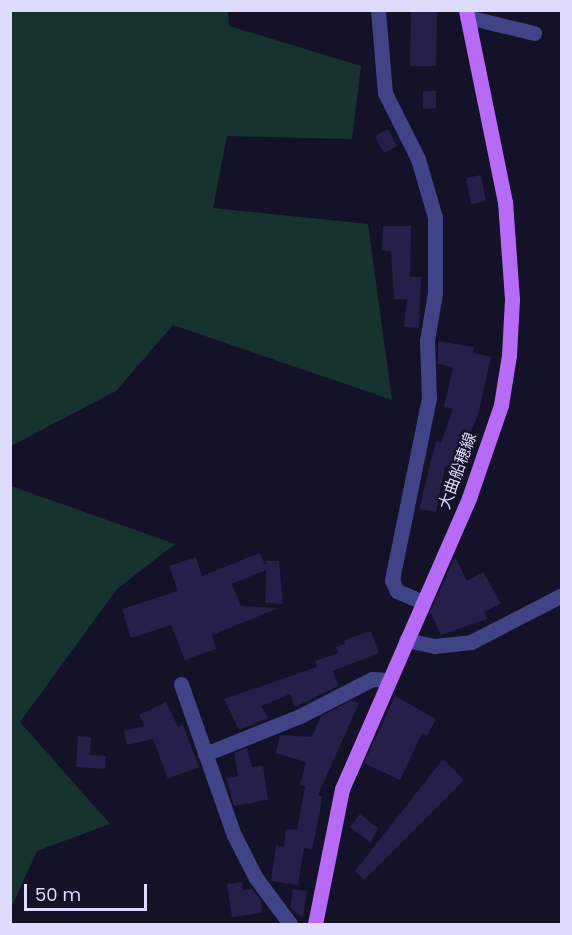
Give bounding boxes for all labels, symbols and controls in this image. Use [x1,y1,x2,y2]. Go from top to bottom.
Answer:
street label: 大曲船穂線 [435,430,481,512]
scale bar [27,872,150,910]
text: 50 m [35,882,81,907]

